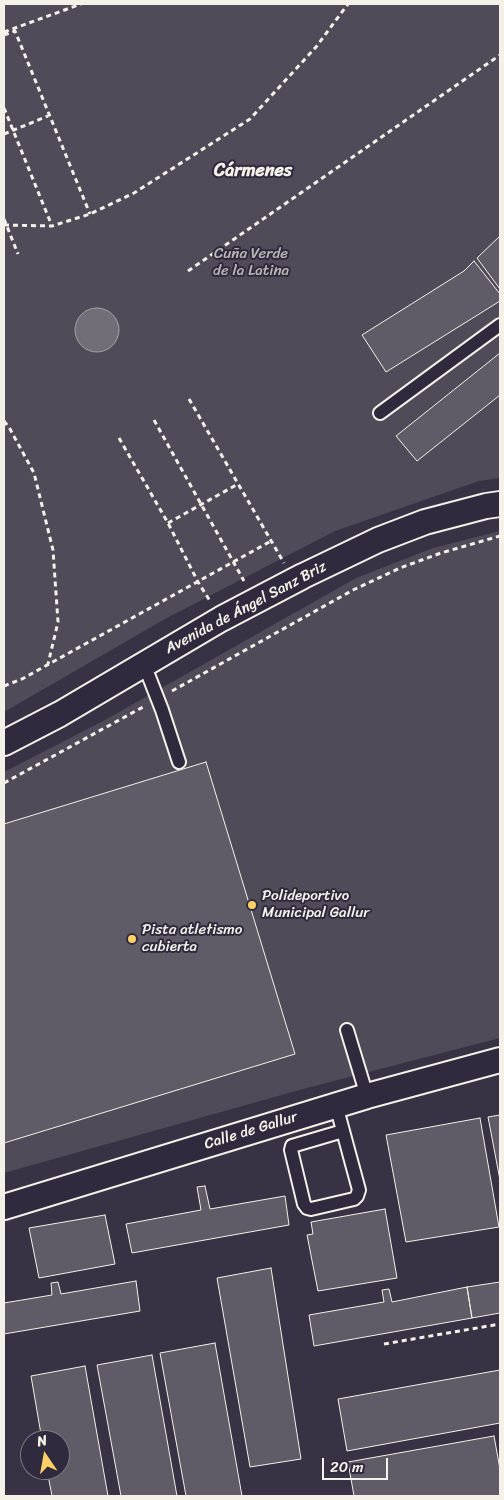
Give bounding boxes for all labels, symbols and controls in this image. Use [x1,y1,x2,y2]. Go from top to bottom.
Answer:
district label: Cármenes [214,160,292,182]
park label: Cuña Verde de la Latina [213,245,289,280]
street label: Avenida de Ángel Sanz Briz [162,558,330,658]
place label: Polideportivo Municipal Gallur [262,887,369,922]
marker: Polideportivo Municipal Gallur [246,899,258,911]
place label: Pista atletismo cubierta [142,921,242,956]
marker: Pista atletismo cubierta [126,933,138,945]
street label: Calle de Gallur [202,1108,300,1154]
text: N [35,1428,49,1454]
north arrow [20,1430,70,1480]
scale bar [324,1448,390,1480]
text: 20 m [330,1454,364,1480]

